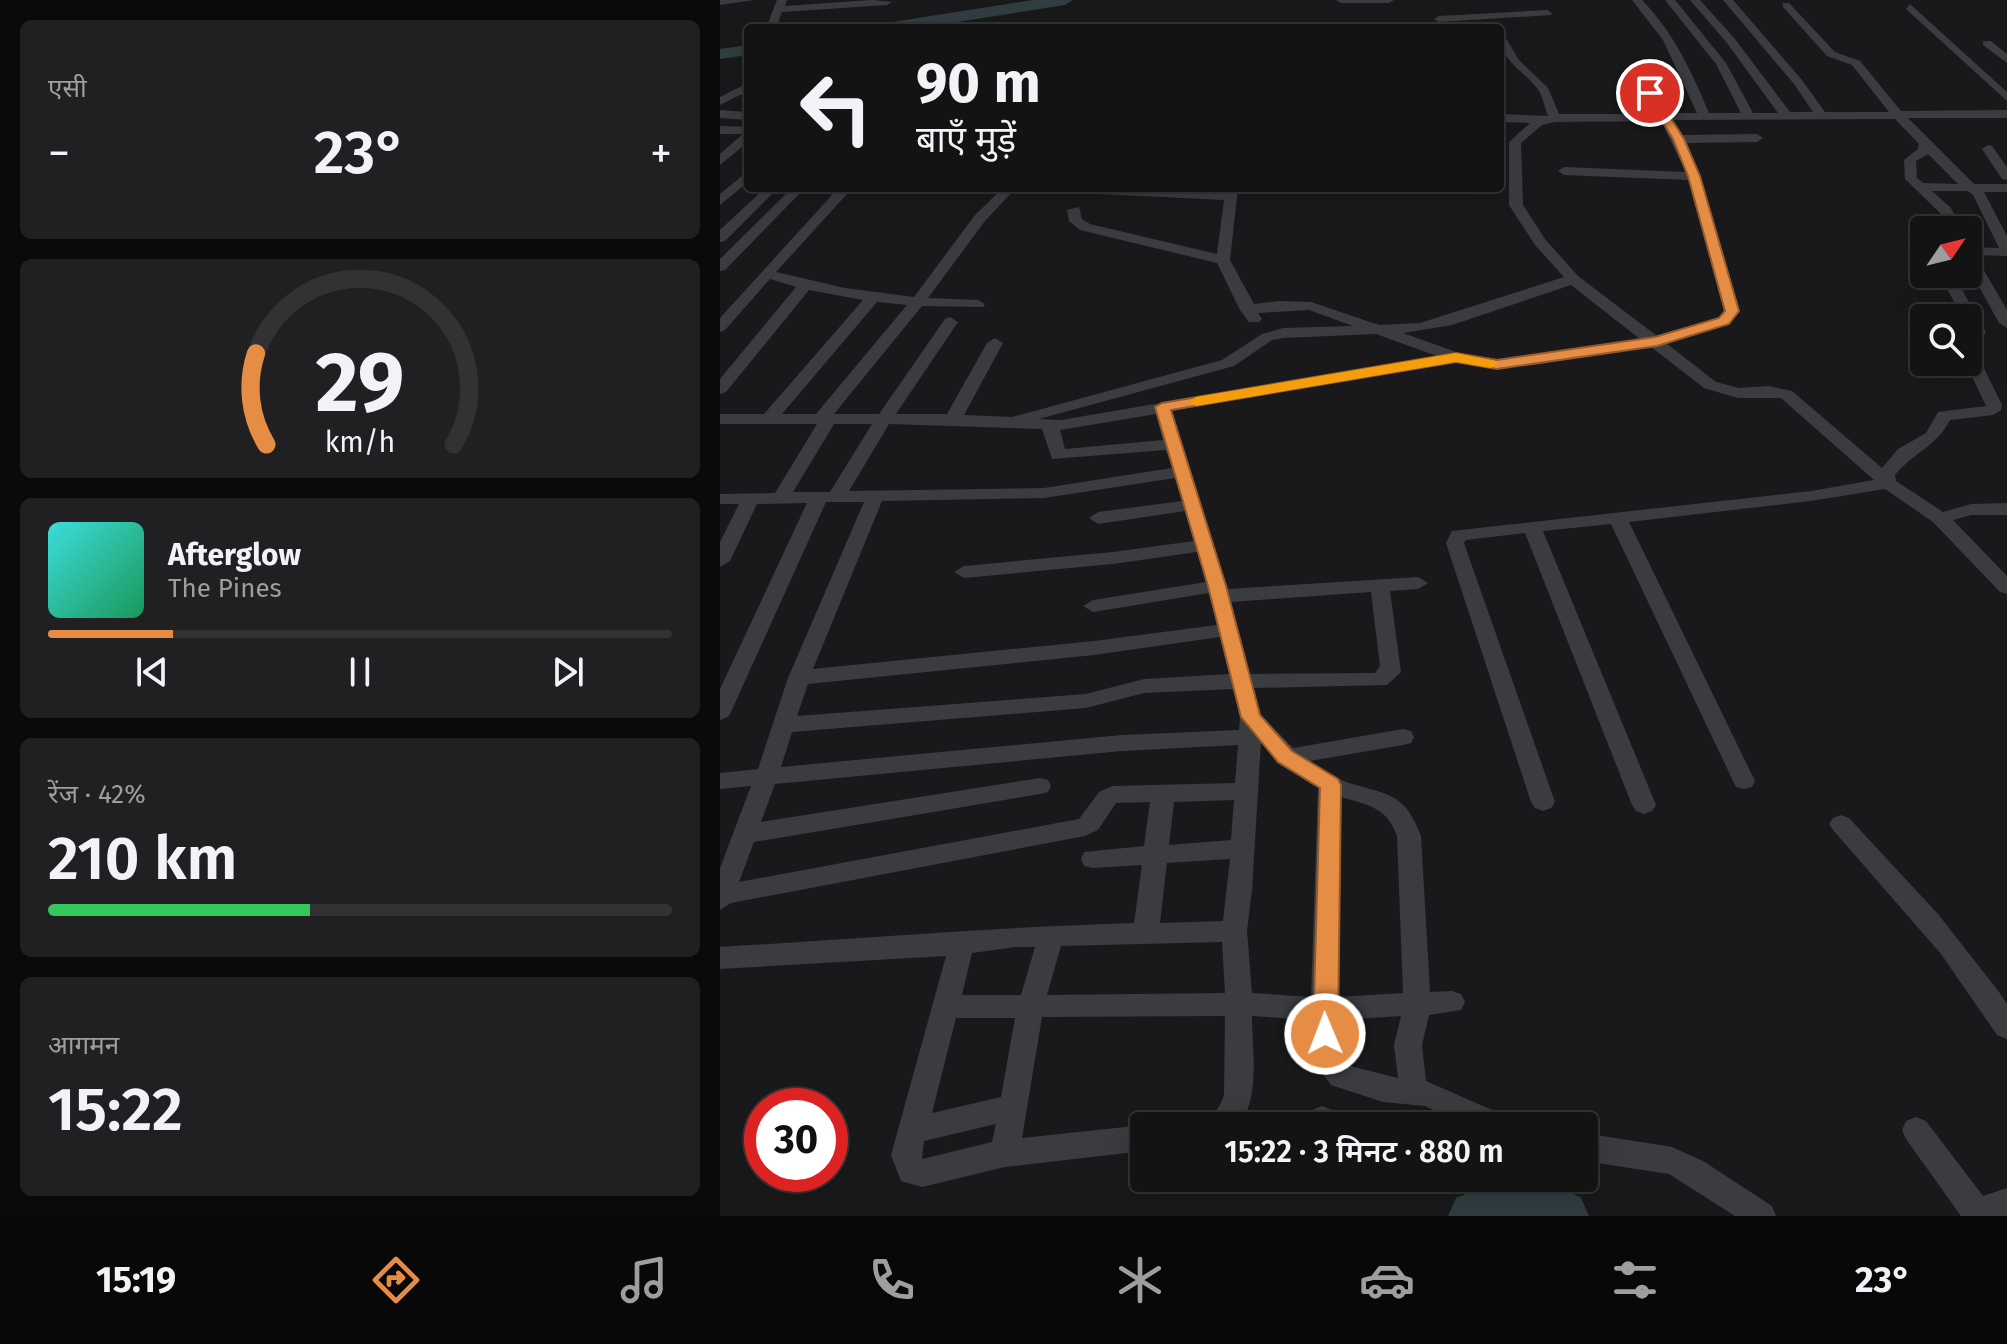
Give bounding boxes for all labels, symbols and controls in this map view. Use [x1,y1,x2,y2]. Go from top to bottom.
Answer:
text: 90 m [916,50,1041,117]
icon: left [784,56,888,160]
pin [1616,59,1684,127]
icon: arrive [1628,71,1672,115]
text: एसी [48,73,87,104]
text: 23° [314,117,406,189]
text: बाएँ मुड़ें [916,118,1016,162]
text: − [48,127,70,180]
text: + [650,127,672,180]
north arrow [1910,216,1982,288]
map controls [1910,216,1982,376]
button: search [1910,304,1982,376]
text: 29 [316,332,404,432]
text: km/h [325,425,395,460]
text: Afterglow [168,537,301,573]
text: The Pines [168,573,282,604]
icon: previous [130,650,174,694]
icon: pause [338,650,382,694]
icon: next [546,650,590,694]
text: रेंज · 42% [48,779,146,810]
text: 210 km [48,823,237,895]
position arrow [1283,992,1367,1076]
text: आगमन [48,1030,119,1061]
text: 15:22 [48,1074,183,1146]
speed limit sign: 30 [744,1088,848,1192]
text: 15:22 · 3 मिनट · 880 m [1224,1134,1504,1170]
icon: directions [368,1252,424,1308]
icon: music [616,1252,672,1308]
icon: phone [864,1252,920,1308]
icon: climate [1112,1252,1168,1308]
icon: car [1359,1252,1415,1308]
icon: filters [1607,1252,1663,1308]
text: 15:19 [96,1258,176,1302]
text: 23° [1855,1258,1911,1302]

